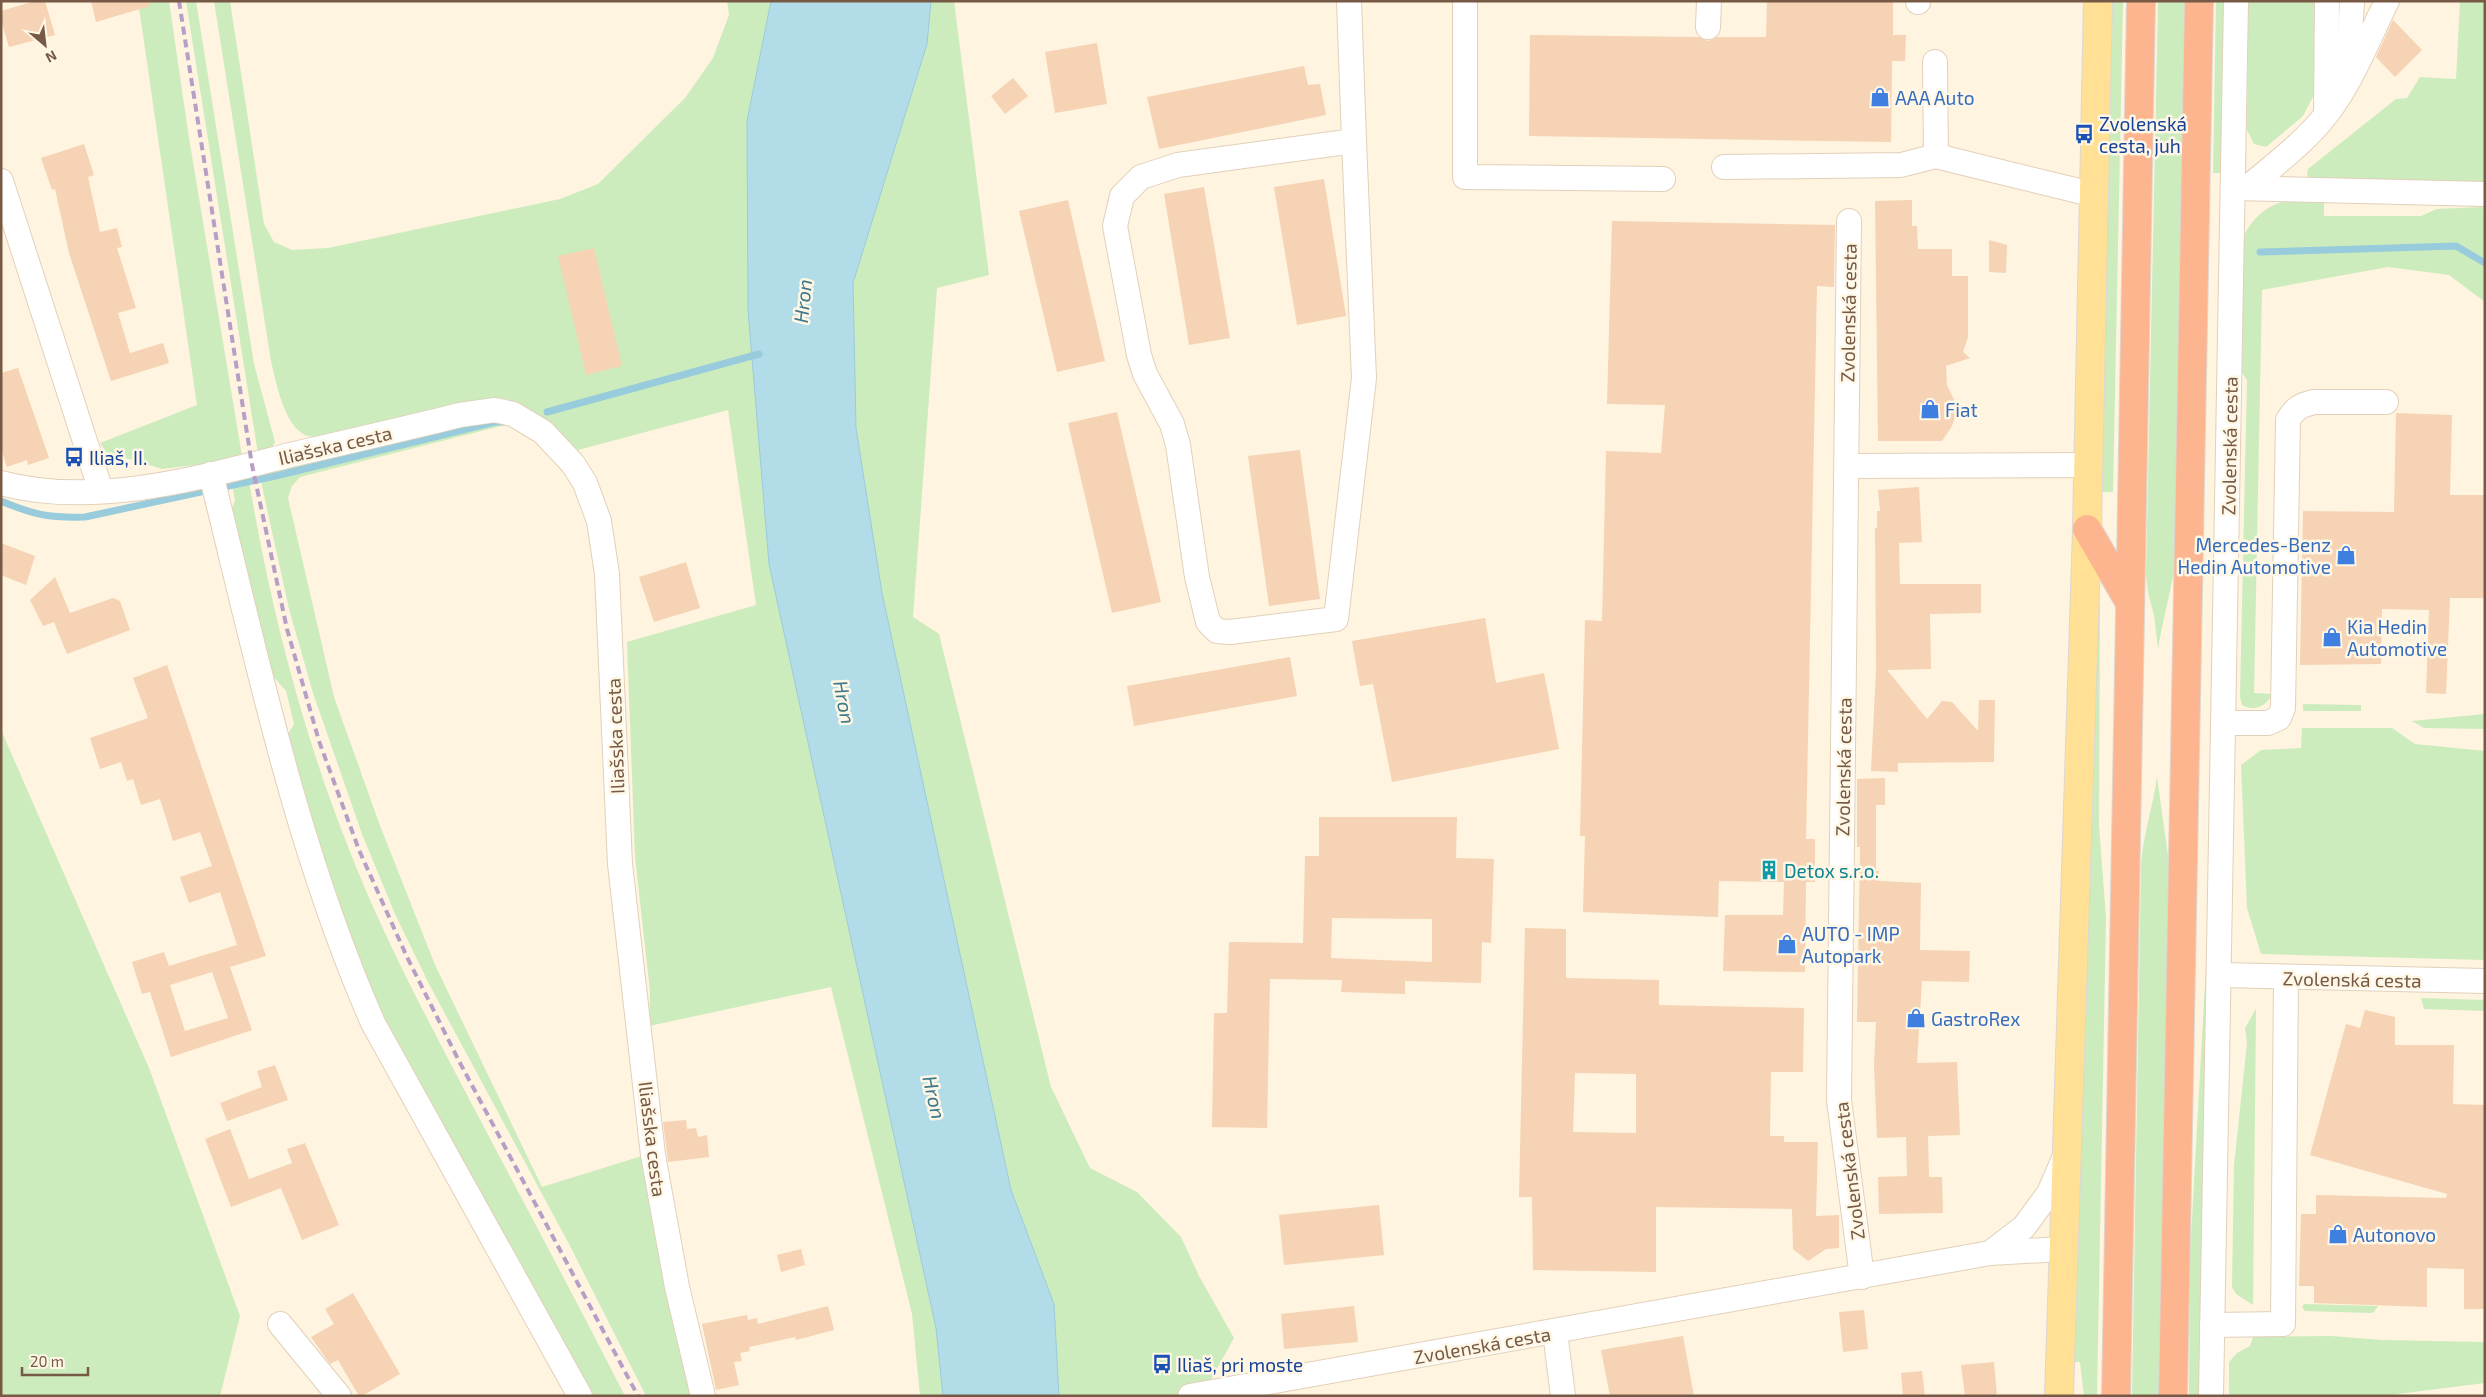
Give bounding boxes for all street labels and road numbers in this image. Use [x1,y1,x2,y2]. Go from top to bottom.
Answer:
street label: Zvolenská cesta [1835,243,1861,383]
street label: Zvolenská cesta [2216,376,2242,516]
street label: Iliašska cesta [276,421,394,469]
street label: Iliašska cesta [601,678,629,794]
street label: Zvolenská cesta [1830,697,1856,837]
street label: Zvolenská cesta [2282,966,2422,992]
street label: Iliašska cesta [635,1080,671,1198]
street label: Zvolenská cesta [1829,1101,1869,1241]
street label: Zvolenská cesta [1412,1322,1552,1368]

